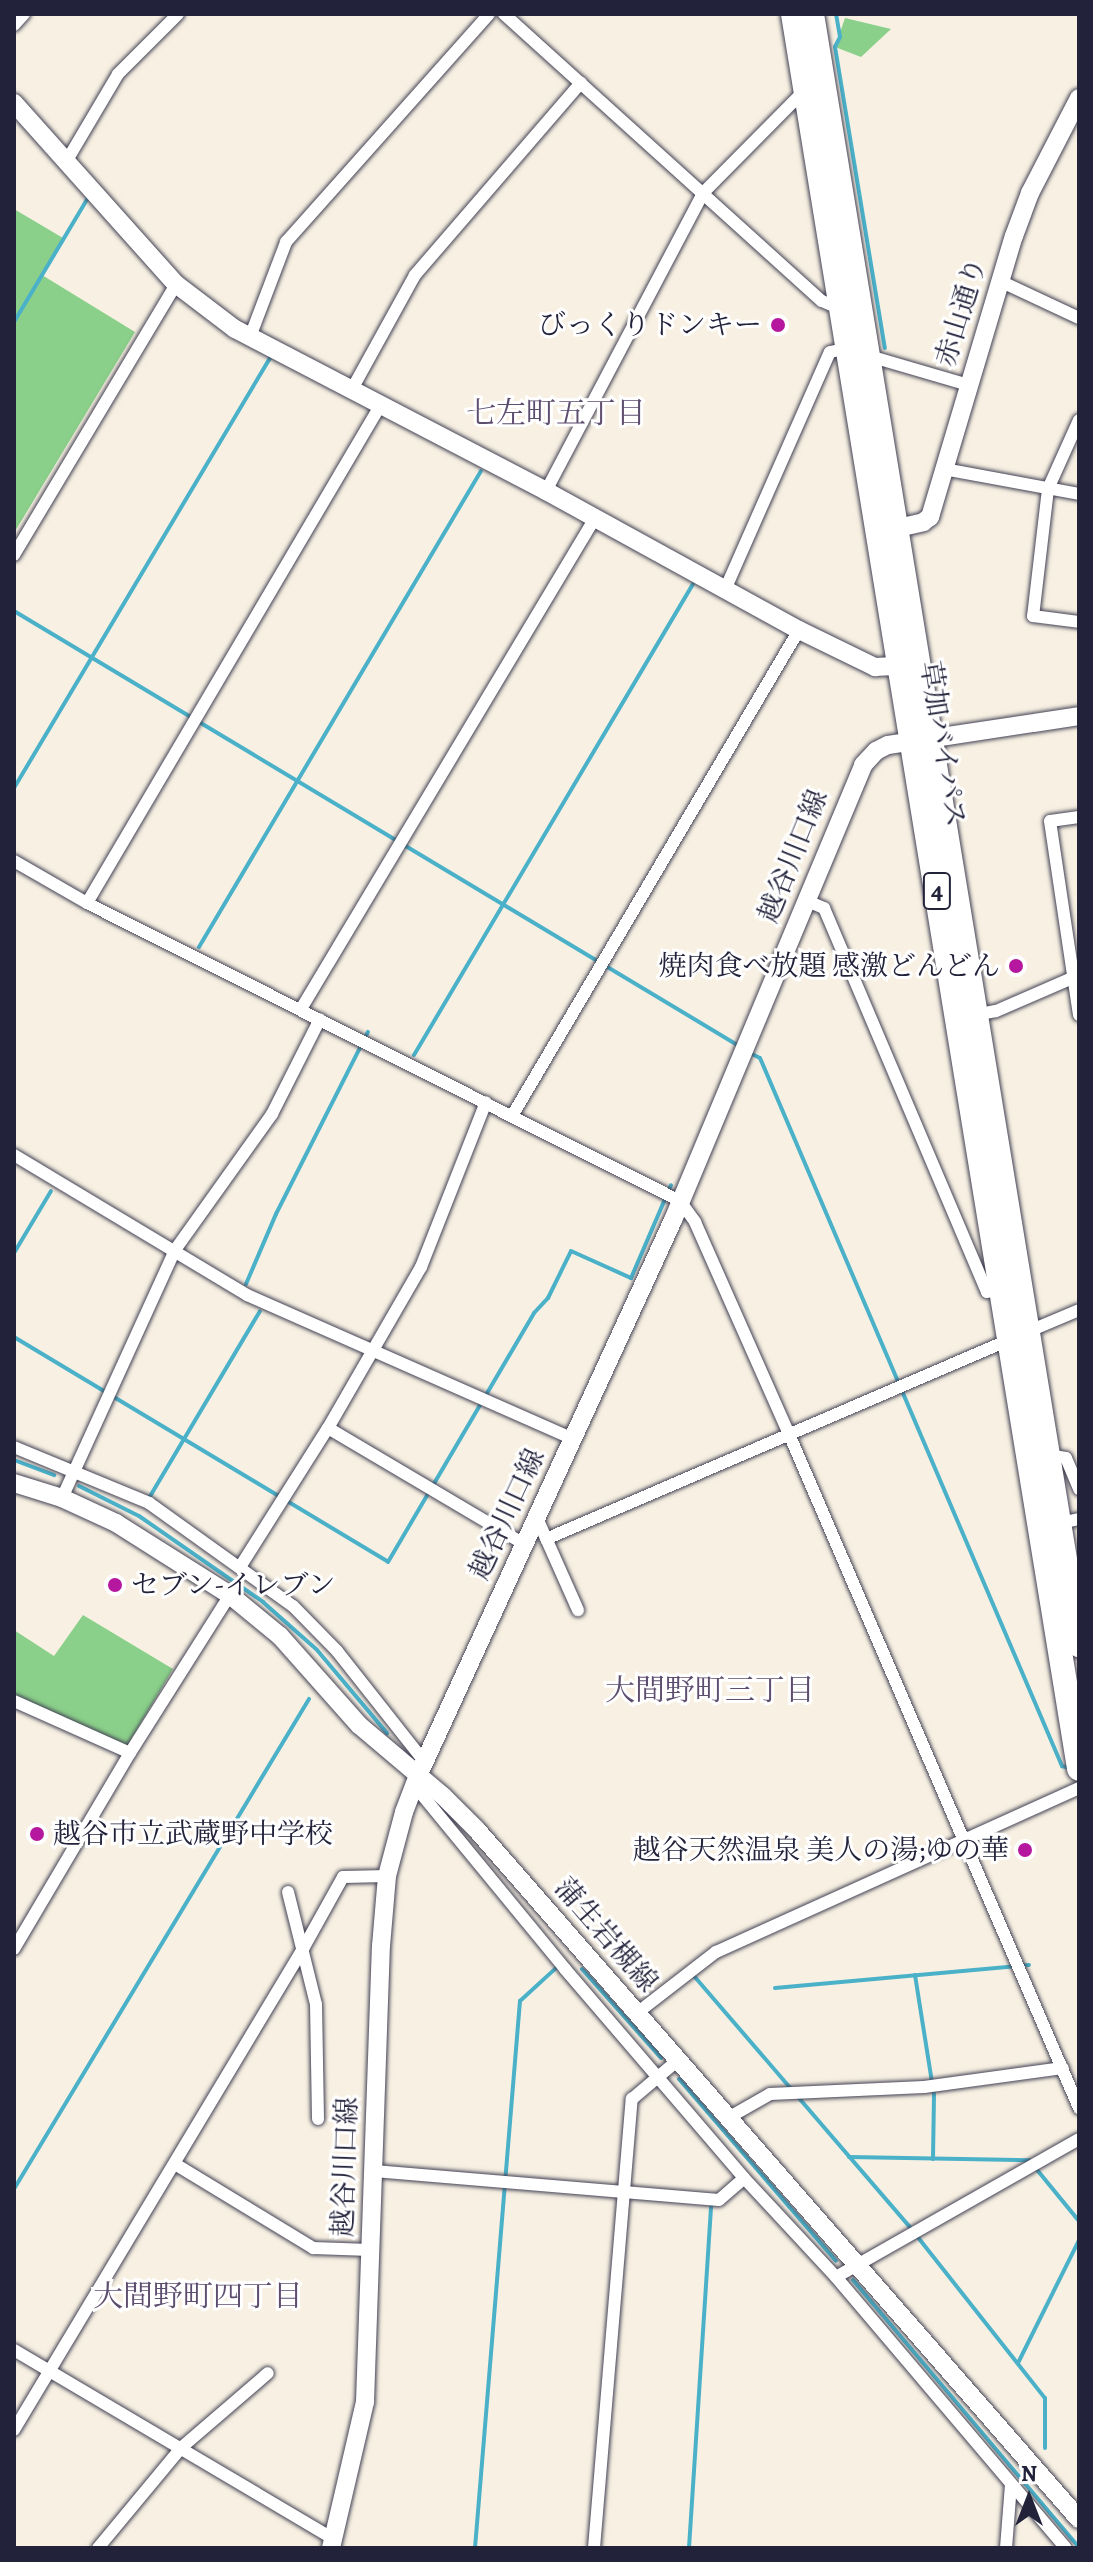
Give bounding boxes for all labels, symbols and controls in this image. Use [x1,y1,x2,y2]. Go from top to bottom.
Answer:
street label: 赤山通り [929,254,993,370]
place label: びっくりドンキー [538,308,762,342]
marker: びっくりドンキー [769,316,787,334]
district label: 七左町五丁目 [466,395,646,431]
street label: 草加バイパス [913,658,973,830]
street label: 越谷川口線 [751,785,835,927]
road number: 4 [921,869,953,913]
place label: 焼肉食べ放題 感激どんどん [658,949,1000,983]
marker: 焼肉食べ放題 感激どんどん [1007,957,1025,975]
street label: 越谷川口線 [462,1443,552,1585]
place label: セブン-イレブン [131,1568,338,1602]
marker: セブン-イレブン [106,1576,124,1594]
district label: 大間野町三丁目 [605,1672,815,1708]
place label: 越谷市立武蔵野中学校 [53,1817,333,1851]
marker: 越谷市立武蔵野中学校 [28,1825,46,1843]
place label: 越谷天然温泉 美人の湯;ゆの華 [633,1833,1009,1867]
marker: 越谷天然温泉 美人の湯;ゆの華 [1016,1841,1034,1859]
street label: 蒲生岩槻線 [547,1871,665,1999]
street label: 越谷川口線 [326,2096,364,2238]
district label: 大間野町四丁目 [93,2278,303,2314]
north arrow [989,2458,1069,2538]
text: N [1021,2459,1037,2489]

